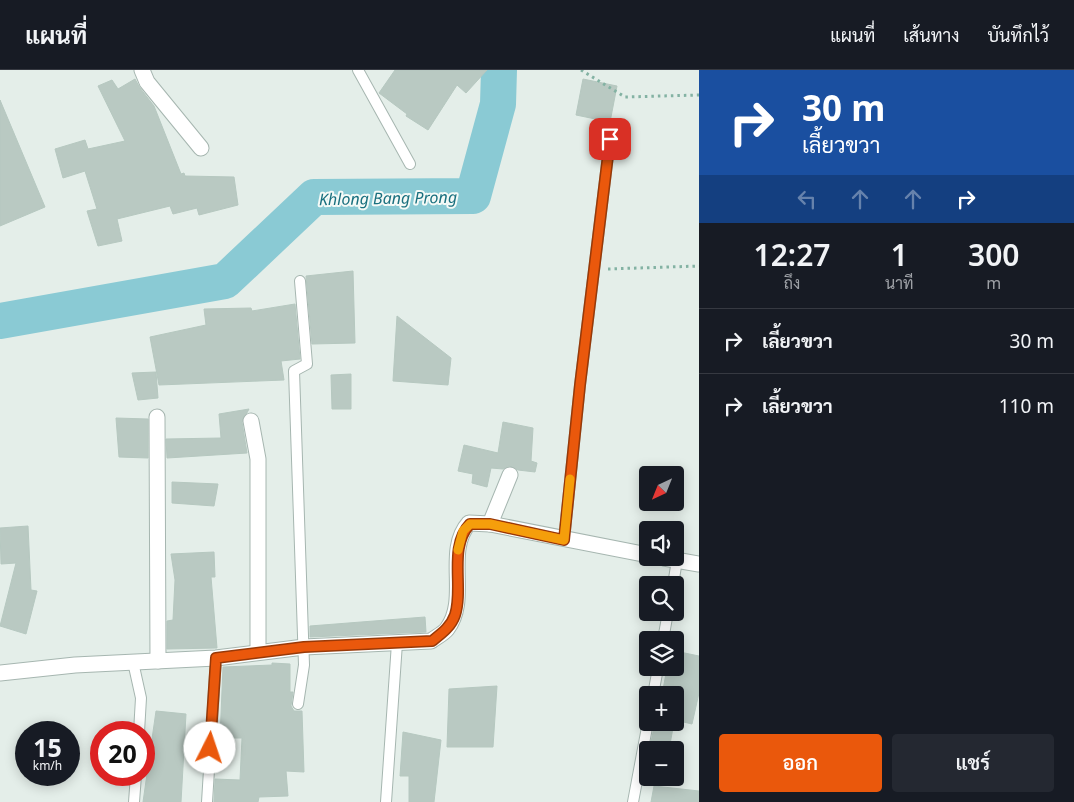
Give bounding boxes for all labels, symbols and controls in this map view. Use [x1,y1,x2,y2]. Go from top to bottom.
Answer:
text: แผนที่ [25,18,87,51]
text: แผนที่ [830,23,875,47]
text: เส้นทาง [903,23,959,47]
text: บันทึกไว้ [987,23,1049,47]
text: 30 m [802,84,885,131]
icon: right [719,90,784,155]
pin [589,118,631,160]
icon: arrive [596,125,624,153]
text: เลี้ยวขวา [802,129,880,159]
icon: left [793,185,821,213]
icon: ahead [846,185,874,213]
icon: ahead [899,185,927,213]
icon: right [952,185,980,213]
water label: Khlong Bang Prong [319,186,457,210]
text: 12:27 [754,234,830,275]
text: 1 [891,234,908,275]
text: 300 [968,234,1019,275]
text: ถึง [784,272,800,294]
text: นาที [885,272,913,294]
text: m [986,272,1001,294]
icon: right [719,327,747,355]
text: เลี้ยวขวา [762,328,833,354]
text: 30 m [1010,328,1054,354]
icon: right [719,392,747,420]
text: เลี้ยวขวา [762,393,833,419]
text: 110 m [999,393,1054,419]
north arrow [639,466,684,511]
map controls [639,466,684,786]
button: sound [639,521,684,566]
button: search [639,576,684,621]
button: layers [639,631,684,676]
button: + [639,686,684,731]
speed limit sign: 20 [90,721,155,786]
position arrow [183,721,235,773]
text: 15 [33,730,62,764]
button: ออก [719,734,882,792]
button: แชร์ [892,734,1054,792]
button: − [639,741,684,786]
text: km/h [33,757,62,774]

